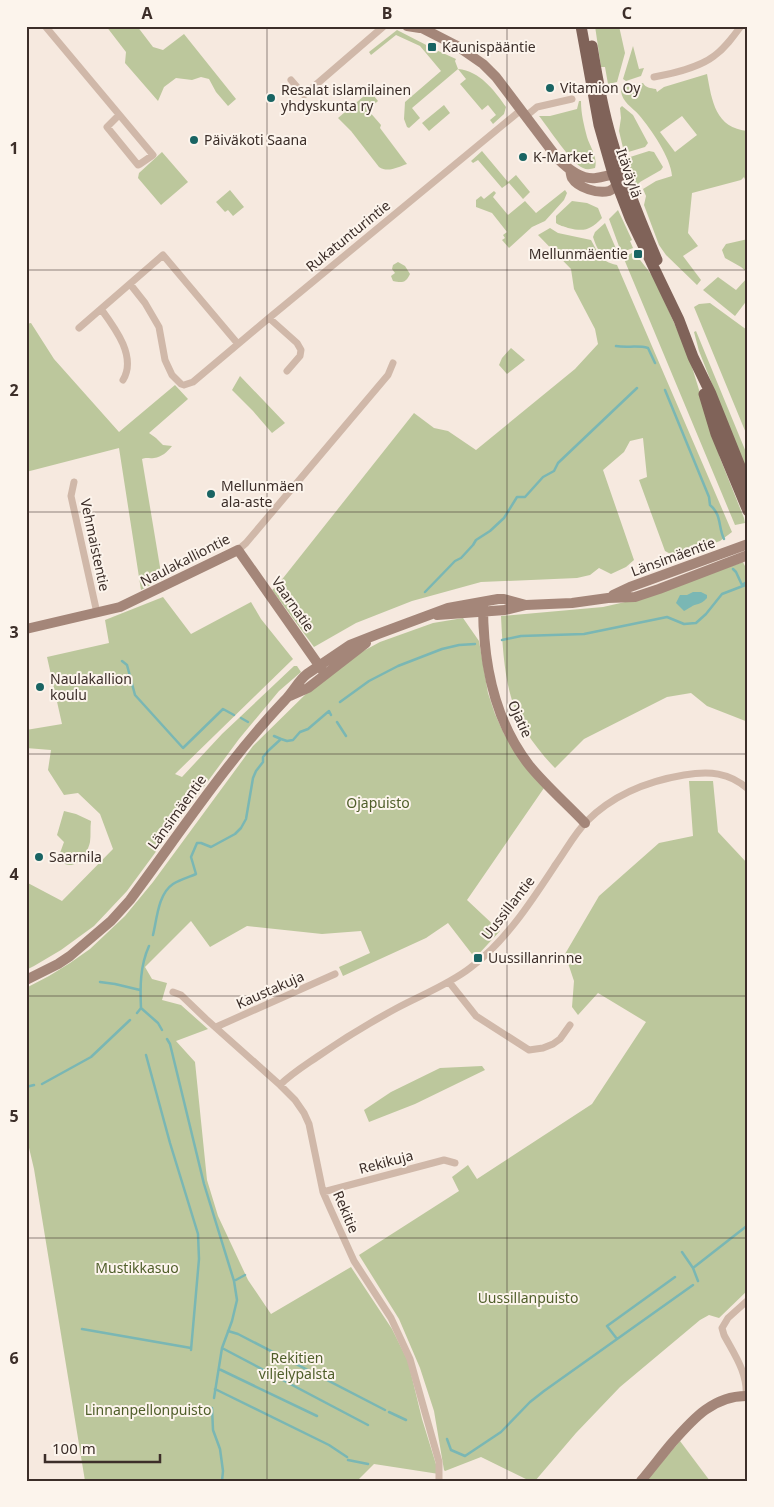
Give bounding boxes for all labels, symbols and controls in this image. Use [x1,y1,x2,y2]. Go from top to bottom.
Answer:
text: A [141,2,153,24]
text: B [382,2,392,24]
text: C [622,2,632,24]
place label: Kaunispääntie [442,37,536,56]
marker: Kaunispääntie [426,41,438,53]
place label: Vitamion Oy [560,78,641,97]
place label: Resalat islamilainen yhdyskunta ry [281,80,411,115]
marker: Vitamion Oy [544,82,556,94]
marker: Resalat islamilainen yhdyskunta ry [265,92,277,104]
place label: Päiväkoti Saana [204,130,307,149]
marker: Päiväkoti Saana [188,134,200,146]
text: 1 [9,137,19,159]
street label: Itäväylä [612,146,647,200]
place label: K-Market [533,147,593,166]
marker: K-Market [517,151,529,163]
street label: Rukatunturintie [302,196,394,276]
place label: Mellunmäentie [529,244,628,263]
marker: Mellunmäentie [632,248,644,260]
text: 2 [9,379,19,401]
place label: Mellunmäen ala-aste [221,476,304,511]
marker: Mellunmäen ala-aste [205,488,217,500]
street label: Vehmaistentie [76,497,115,593]
street label: Naulakalliontie [137,529,233,590]
street label: Länsimäentie [628,532,718,581]
street label: Vaarnatie [268,573,319,635]
text: 3 [9,621,19,643]
place label: Naulakallion koulu [50,669,132,704]
marker: Naulakallion koulu [34,681,46,693]
street label: Ojatie [504,697,537,741]
street label: Länsimäentie [143,770,210,853]
park label: Ojapuisto [346,793,410,812]
place label: Saarnila [49,847,102,866]
marker: Saarnila [33,851,45,863]
text: 4 [9,863,19,885]
street label: Uussillantie [477,872,539,944]
place label: Uussillanrinne [488,948,582,967]
marker: Uussillanrinne [472,952,484,964]
street label: Kaustakuja [233,966,307,1013]
text: 5 [9,1105,19,1127]
street label: Rekikuja [357,1145,415,1178]
street label: Rekitie [329,1188,364,1236]
park label: Mustikkasuo [95,1258,179,1277]
park label: Uussillanpuisto [478,1288,578,1307]
text: 6 [9,1347,19,1369]
park label: Rekitien viljelypalsta [259,1348,335,1383]
park label: Linnanpellonpuisto [85,1400,211,1419]
scale bar [45,1432,160,1464]
text: 100 m [52,1438,96,1458]

